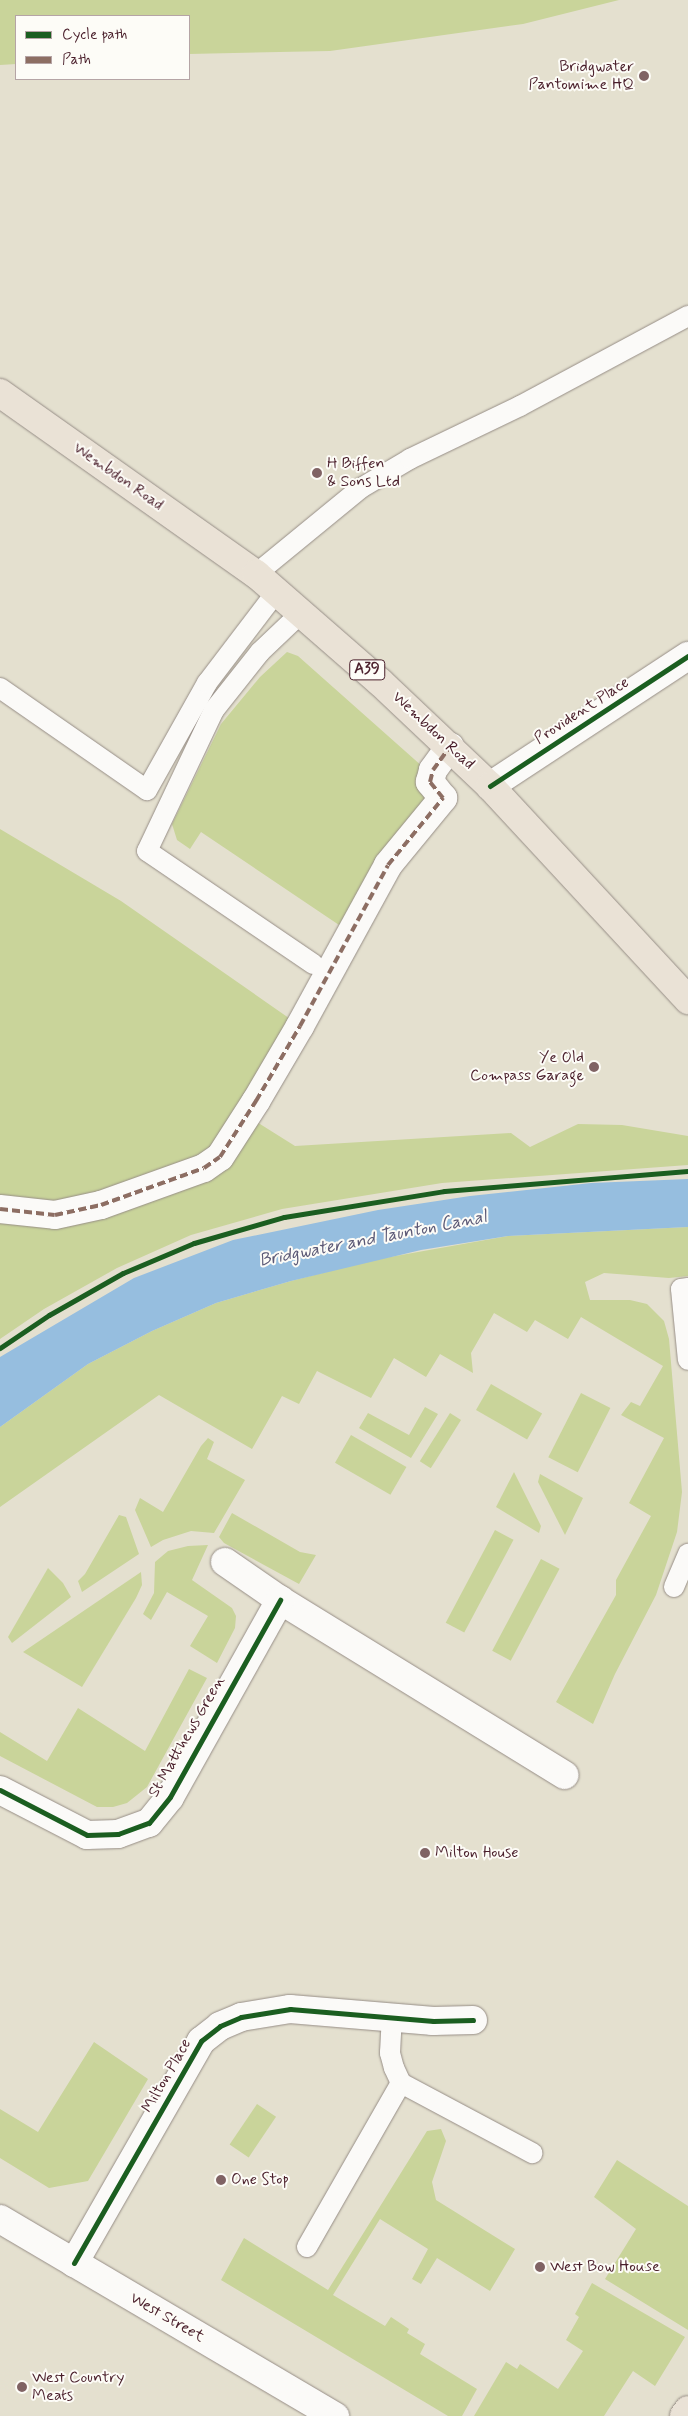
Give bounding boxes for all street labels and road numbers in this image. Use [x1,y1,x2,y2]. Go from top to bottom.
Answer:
street label: Wembdon Road [70,439,166,515]
road number: A39 [348,658,386,682]
street label: Provident Place [531,673,633,749]
street label: Wembdon Road [388,688,478,774]
street label: St Matthews Green [144,1673,230,1801]
street label: Milton Place [138,2036,196,2116]
street label: West Street [126,2289,208,2347]

